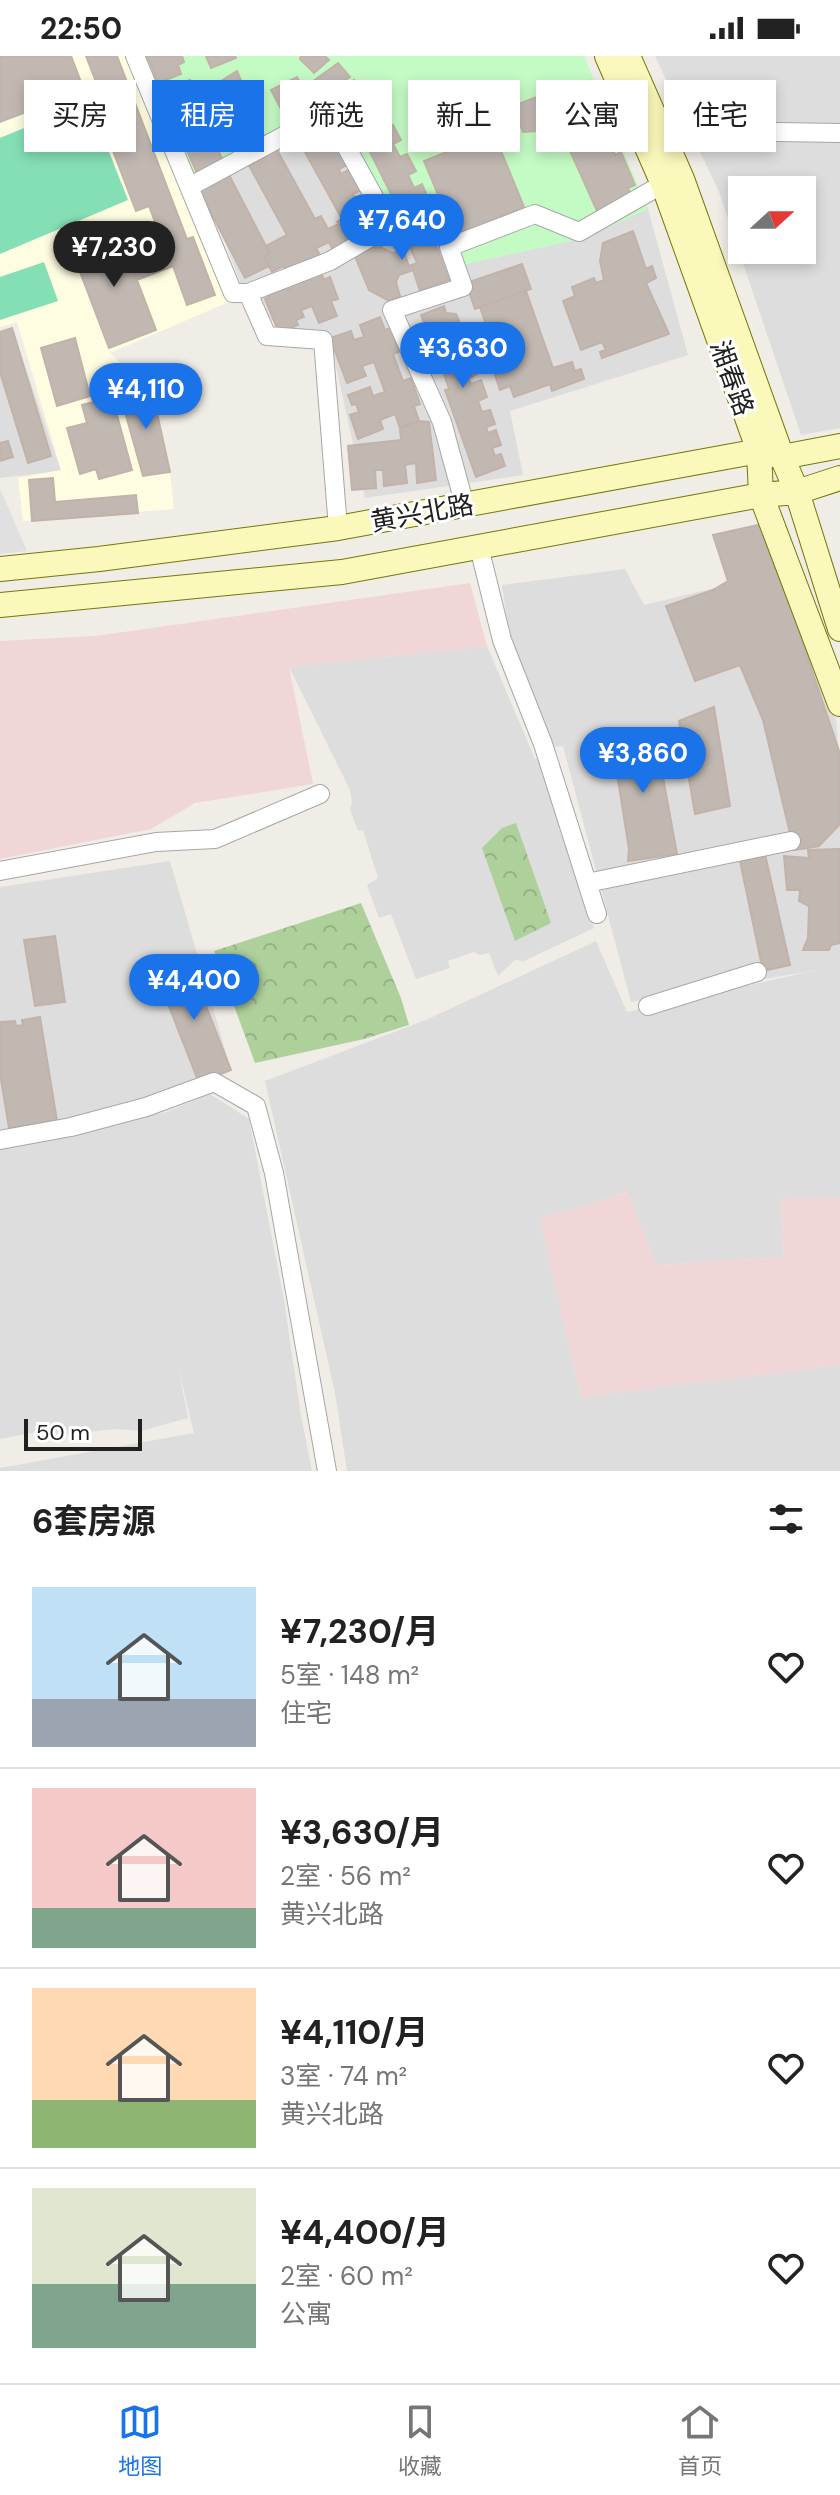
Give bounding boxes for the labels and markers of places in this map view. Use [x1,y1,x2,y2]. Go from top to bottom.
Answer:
pin: ¥7,640 [337,194,467,262]
pin: ¥7,230 [49,221,179,289]
pin: ¥3,630 [398,322,528,390]
pin: ¥4,110 [81,363,211,431]
pin: ¥3,860 [578,727,708,795]
pin: ¥4,400 [129,954,259,1022]

